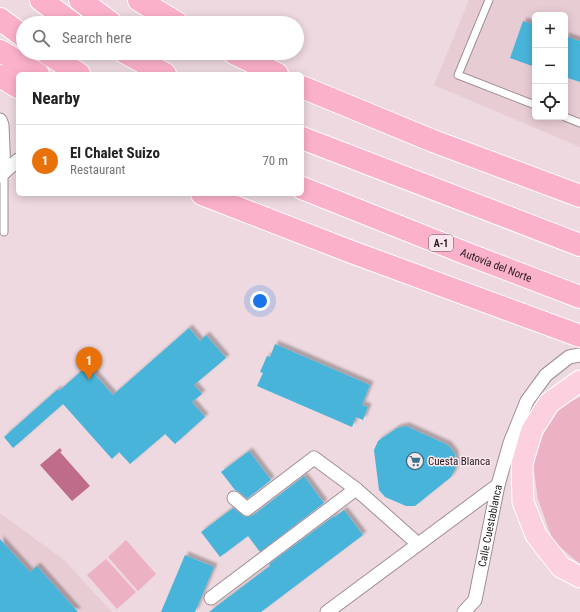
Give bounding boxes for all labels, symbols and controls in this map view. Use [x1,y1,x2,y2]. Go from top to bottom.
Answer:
map controls [532,12,568,120]
button: + [532,12,568,48]
search box [16,16,304,60]
icon: search [30,27,52,49]
text: Search here [62,29,132,47]
button: − [532,48,568,84]
button: locate [532,84,568,120]
text: Nearby [32,88,80,108]
text: El Chalet Suizo [70,144,160,162]
text: 1 [42,153,48,168]
text: 70 m [262,153,288,168]
text: Restaurant [70,162,125,177]
road number: A-1 [429,235,453,251]
street label: Autovía del Norte [458,246,534,285]
your location [250,291,270,311]
pin: 1 [76,347,102,380]
supermarket icon: Cuesta Blanca [405,451,425,471]
place label: Cuesta Blanca [428,455,490,468]
street label: Calle Cuestablanca [476,484,505,568]

